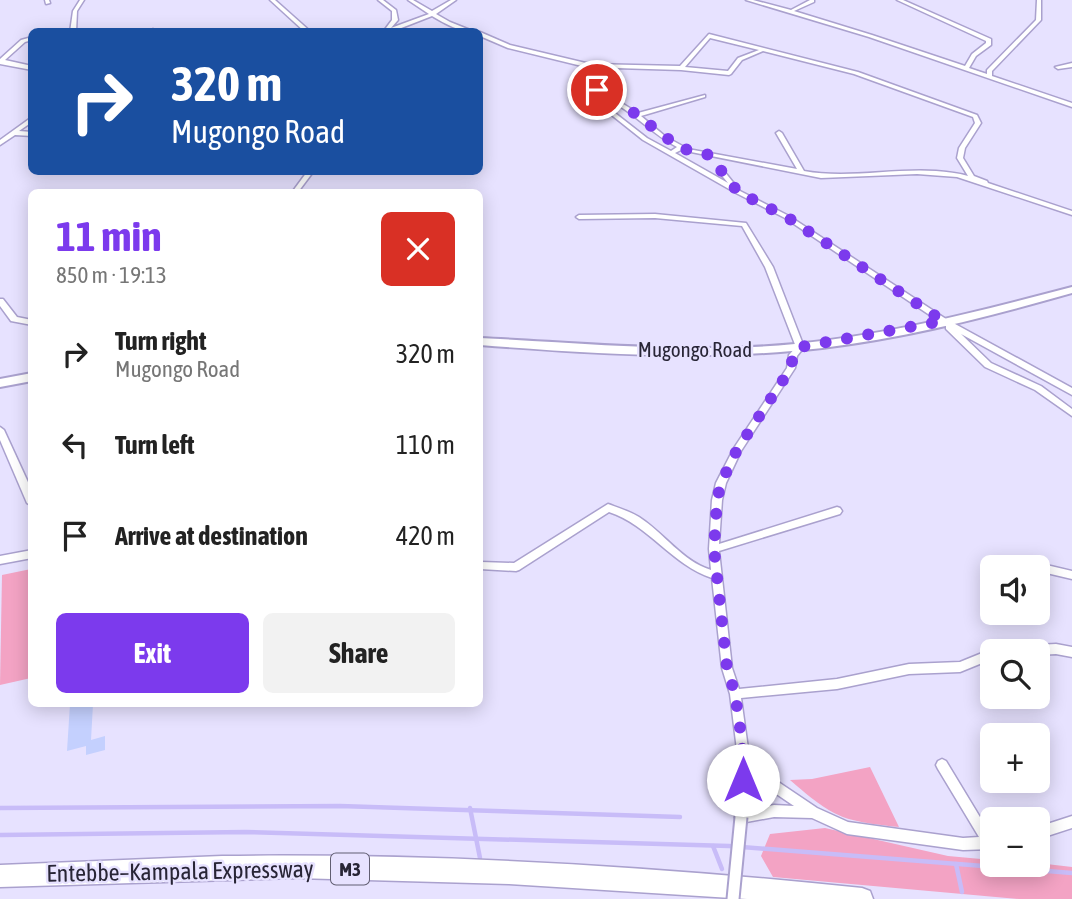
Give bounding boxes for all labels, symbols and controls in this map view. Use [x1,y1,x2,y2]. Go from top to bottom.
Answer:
text: 320 m [171,55,282,111]
icon: right [56,56,147,147]
pin [567,60,627,120]
icon: arrive [578,71,616,109]
text: Mugongo Road [171,113,345,150]
text: 11 min [56,212,162,260]
button: close [381,212,455,286]
text: 850 m · 19:13 [56,262,167,288]
text: Turn right [115,326,206,356]
icon: right [56,335,94,373]
street label: Mugongo Road [638,337,752,361]
text: 320 m [396,339,455,369]
text: Mugongo Road [115,356,240,382]
icon: left [56,426,94,464]
text: Turn left [115,430,195,460]
text: 110 m [396,430,455,460]
icon: arrive [56,517,94,555]
text: Arrive at destination [115,521,308,551]
text: 420 m [396,521,455,551]
map controls [980,555,1050,877]
button: sound [980,555,1050,625]
button: Exit [56,613,249,693]
button: Share [263,613,455,693]
button: search [980,639,1050,709]
button: + [980,723,1050,793]
position arrow [706,743,780,817]
button: − [980,807,1050,877]
road number: M3 [331,854,369,884]
street label: Entebbe–Kampala Expressway [46,855,314,887]

